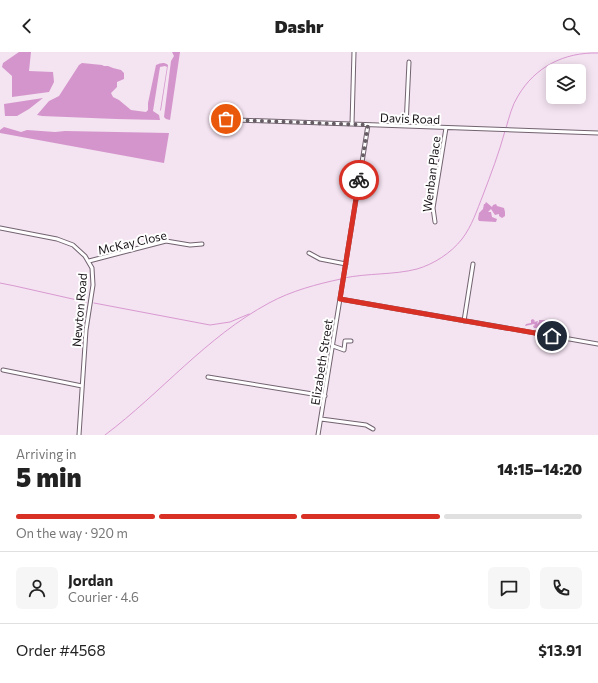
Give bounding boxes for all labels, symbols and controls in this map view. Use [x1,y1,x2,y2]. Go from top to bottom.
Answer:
icon: back [16,15,38,37]
text: Dashr [274,15,324,37]
icon: search [560,15,582,37]
map controls [546,64,586,104]
button: layers [546,64,586,104]
pin [209,102,243,136]
icon: bag [215,108,237,130]
street label: Davis Road [380,110,440,126]
street label: Wenban Place [419,135,443,213]
courier [339,160,379,200]
icon: bike [348,169,370,191]
street label: McKay Close [96,227,168,257]
street label: Newton Road [69,272,89,347]
street label: Elizabeth Street [307,318,335,406]
pin [535,319,569,353]
icon: home [541,325,563,347]
text: Arriving in [16,446,76,462]
text: 14:15–14:20 [497,460,582,478]
text: 5 min [16,461,82,492]
text: On the way · 920 m [16,525,128,541]
button: person [16,567,58,609]
button: chat [488,567,530,609]
button: phone [540,567,582,609]
text: Jordan [68,571,113,589]
text: Courier · 4.6 [68,589,139,605]
text: Order #4568 [16,641,106,659]
text: $13.91 [538,641,582,659]

